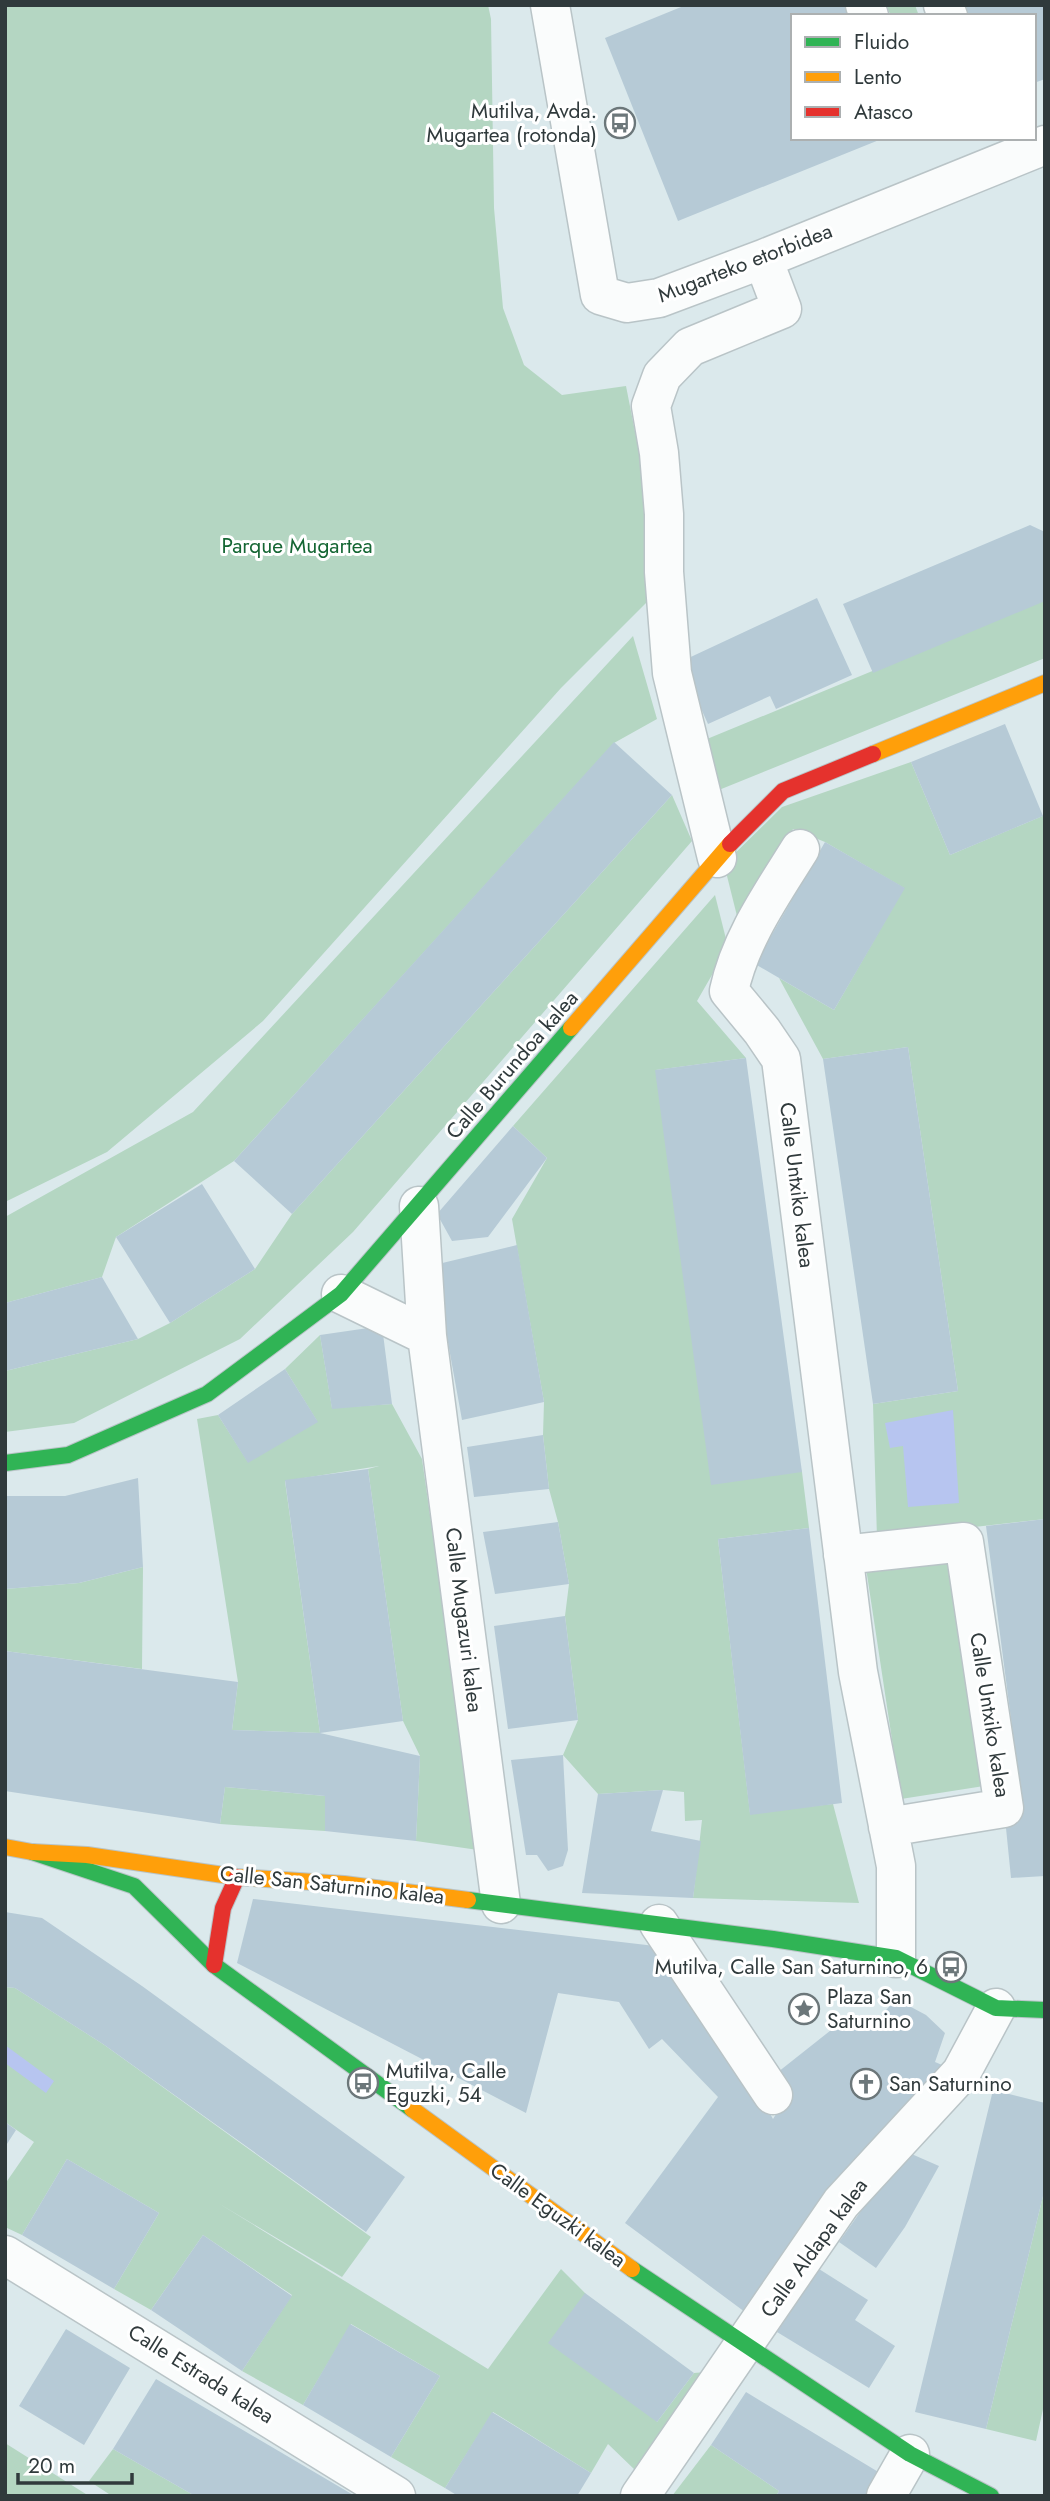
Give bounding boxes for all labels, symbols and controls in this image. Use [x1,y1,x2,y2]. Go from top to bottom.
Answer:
legend [791,14,1036,140]
text: Fluido [854,27,909,57]
text: Lento [854,62,902,92]
place label: Mutilva, Avda. Mugartea (rotonda) [426,96,597,150]
text: Atasco [854,97,913,127]
bus stop icon: Mutilva, Avda. Mugartea (rotonda) [603,106,637,140]
street label: Mugarteko etorbidea [653,216,837,310]
park label: Parque Mugartea [221,531,373,561]
street label: Calle Burundoa kalea [439,984,585,1146]
street label: Calle Untxiko kalea [772,1101,822,1269]
street label: Calle Mugazuri kalea [438,1526,490,1714]
street label: Calle Untxiko kalea [962,1630,1018,1800]
street label: Calle San Saturnino kalea [218,1858,446,1912]
bus stop icon: Mutilva, Calle San Saturnino, 6 [934,1950,968,1984]
place label: Mutilva, Calle San Saturnino, 6 [655,1952,928,1982]
place label: Plaza San Saturnino [827,1982,912,2036]
place icon: Plaza San Saturnino [787,1992,821,2026]
place label: Mutilva, Calle Eguzki, 54 [386,2056,507,2110]
bus stop icon: Mutilva, Calle Eguzki, 54 [346,2066,380,2100]
church icon: San Saturnino [849,2067,883,2101]
place label: San Saturnino [889,2069,1012,2099]
street label: Calle Eguzki kalea [484,2155,632,2275]
street label: Calle Aldapa kalea [753,2172,875,2324]
street label: Calle Estrada kalea [122,2317,280,2431]
scale bar [18,2442,131,2486]
text: 20 m [28,2451,75,2481]

